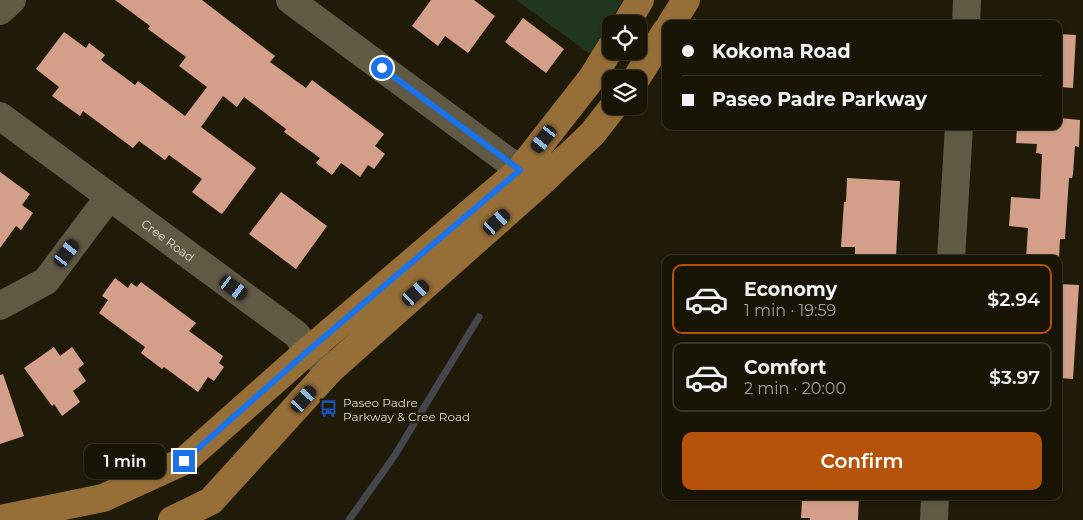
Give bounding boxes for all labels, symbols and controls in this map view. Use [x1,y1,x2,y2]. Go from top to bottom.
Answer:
map controls [602,15,647,115]
button: locate [602,15,647,60]
text: Kokoma Road [712,40,851,63]
route start [371,57,393,79]
button: layers [602,70,647,115]
text: Paseo Padre Parkway [712,88,927,111]
car [528,123,559,155]
car [480,206,513,238]
street label: Cree Road [139,215,198,264]
car [51,237,82,269]
car [217,273,250,303]
car [399,277,432,309]
icon: car [684,277,729,322]
text: Economy [744,278,837,301]
text: $2.94 [987,288,1040,311]
text: 1 min · 19:59 [744,301,836,320]
icon: car [684,355,729,400]
text: Comfort [744,356,826,379]
text: $3.97 [989,366,1040,389]
text: 2 min · 20:00 [744,379,846,398]
car [288,383,319,415]
place label: Paseo Padre Parkway & Cree Road [343,395,470,424]
bus stop icon: Paseo Padre Parkway & Cree Road [319,399,339,419]
button: Confirm [682,432,1042,490]
callout: 1 min [84,444,166,478]
route end [173,450,195,472]
text: 1 min [104,452,146,471]

